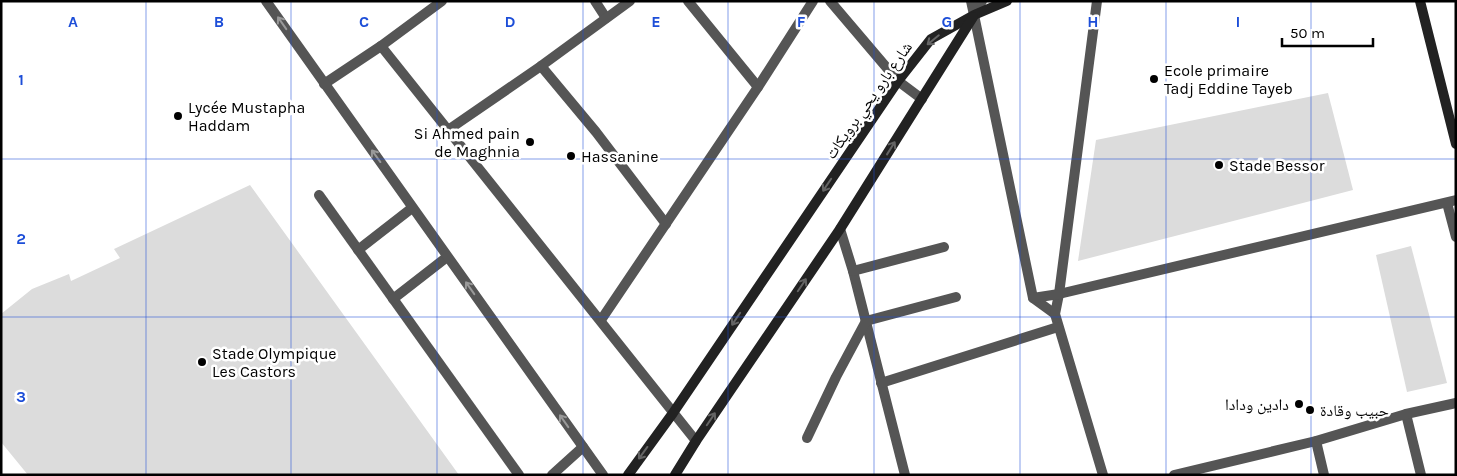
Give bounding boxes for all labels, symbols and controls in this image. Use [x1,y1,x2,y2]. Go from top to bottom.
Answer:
text: A [68,12,78,31]
text: B [214,12,224,31]
text: C [359,12,369,31]
text: D [505,12,516,31]
text: E [651,12,661,31]
text: F [797,12,806,31]
text: G [942,12,952,31]
text: H [1087,12,1099,31]
text: I [1236,12,1240,31]
scale bar [1282,15,1373,47]
one-way arrow [277,17,287,31]
text: 50 m [1290,24,1325,42]
one-way arrow [926,34,939,45]
street label: شارع بارو يحي برويكات [821,38,918,164]
place label: Ecole primaire Tadj Eddine Tayeb [1164,61,1293,98]
text: 1 [18,70,24,89]
marker: Ecole primaire Tadj Eddine Tayeb [1148,73,1160,85]
place label: Lycée Mustapha Haddam [188,98,305,135]
marker: Lycée Mustapha Haddam [172,110,184,122]
place label: Si Ahmed pain de Maghnia [414,124,520,161]
marker: Si Ahmed pain de Maghnia [524,136,536,148]
one-way arrow [886,142,896,156]
place label: Hassanine [581,147,658,166]
one-way arrow [370,150,381,163]
marker: Hassanine [565,150,577,162]
place label: Stade Bessor [1229,156,1325,175]
marker: Stade Bessor [1213,159,1225,171]
one-way arrow [822,178,832,192]
text: 2 [16,229,26,248]
one-way arrow [797,278,807,292]
one-way arrow [465,282,475,296]
one-way arrow [731,312,741,326]
place label: Stade Olympique Les Castors [212,344,337,381]
marker: Stade Olympique Les Castors [196,356,208,368]
text: 3 [16,387,26,406]
place label: دادين ودادا [1225,395,1289,415]
marker: دادين ودادا [1293,398,1305,410]
place label: حبيب وقادة [1320,401,1389,420]
marker: حبيب وقادة [1304,404,1316,416]
one-way arrow [706,412,716,426]
one-way arrow [559,414,569,428]
one-way arrow [638,446,649,459]

